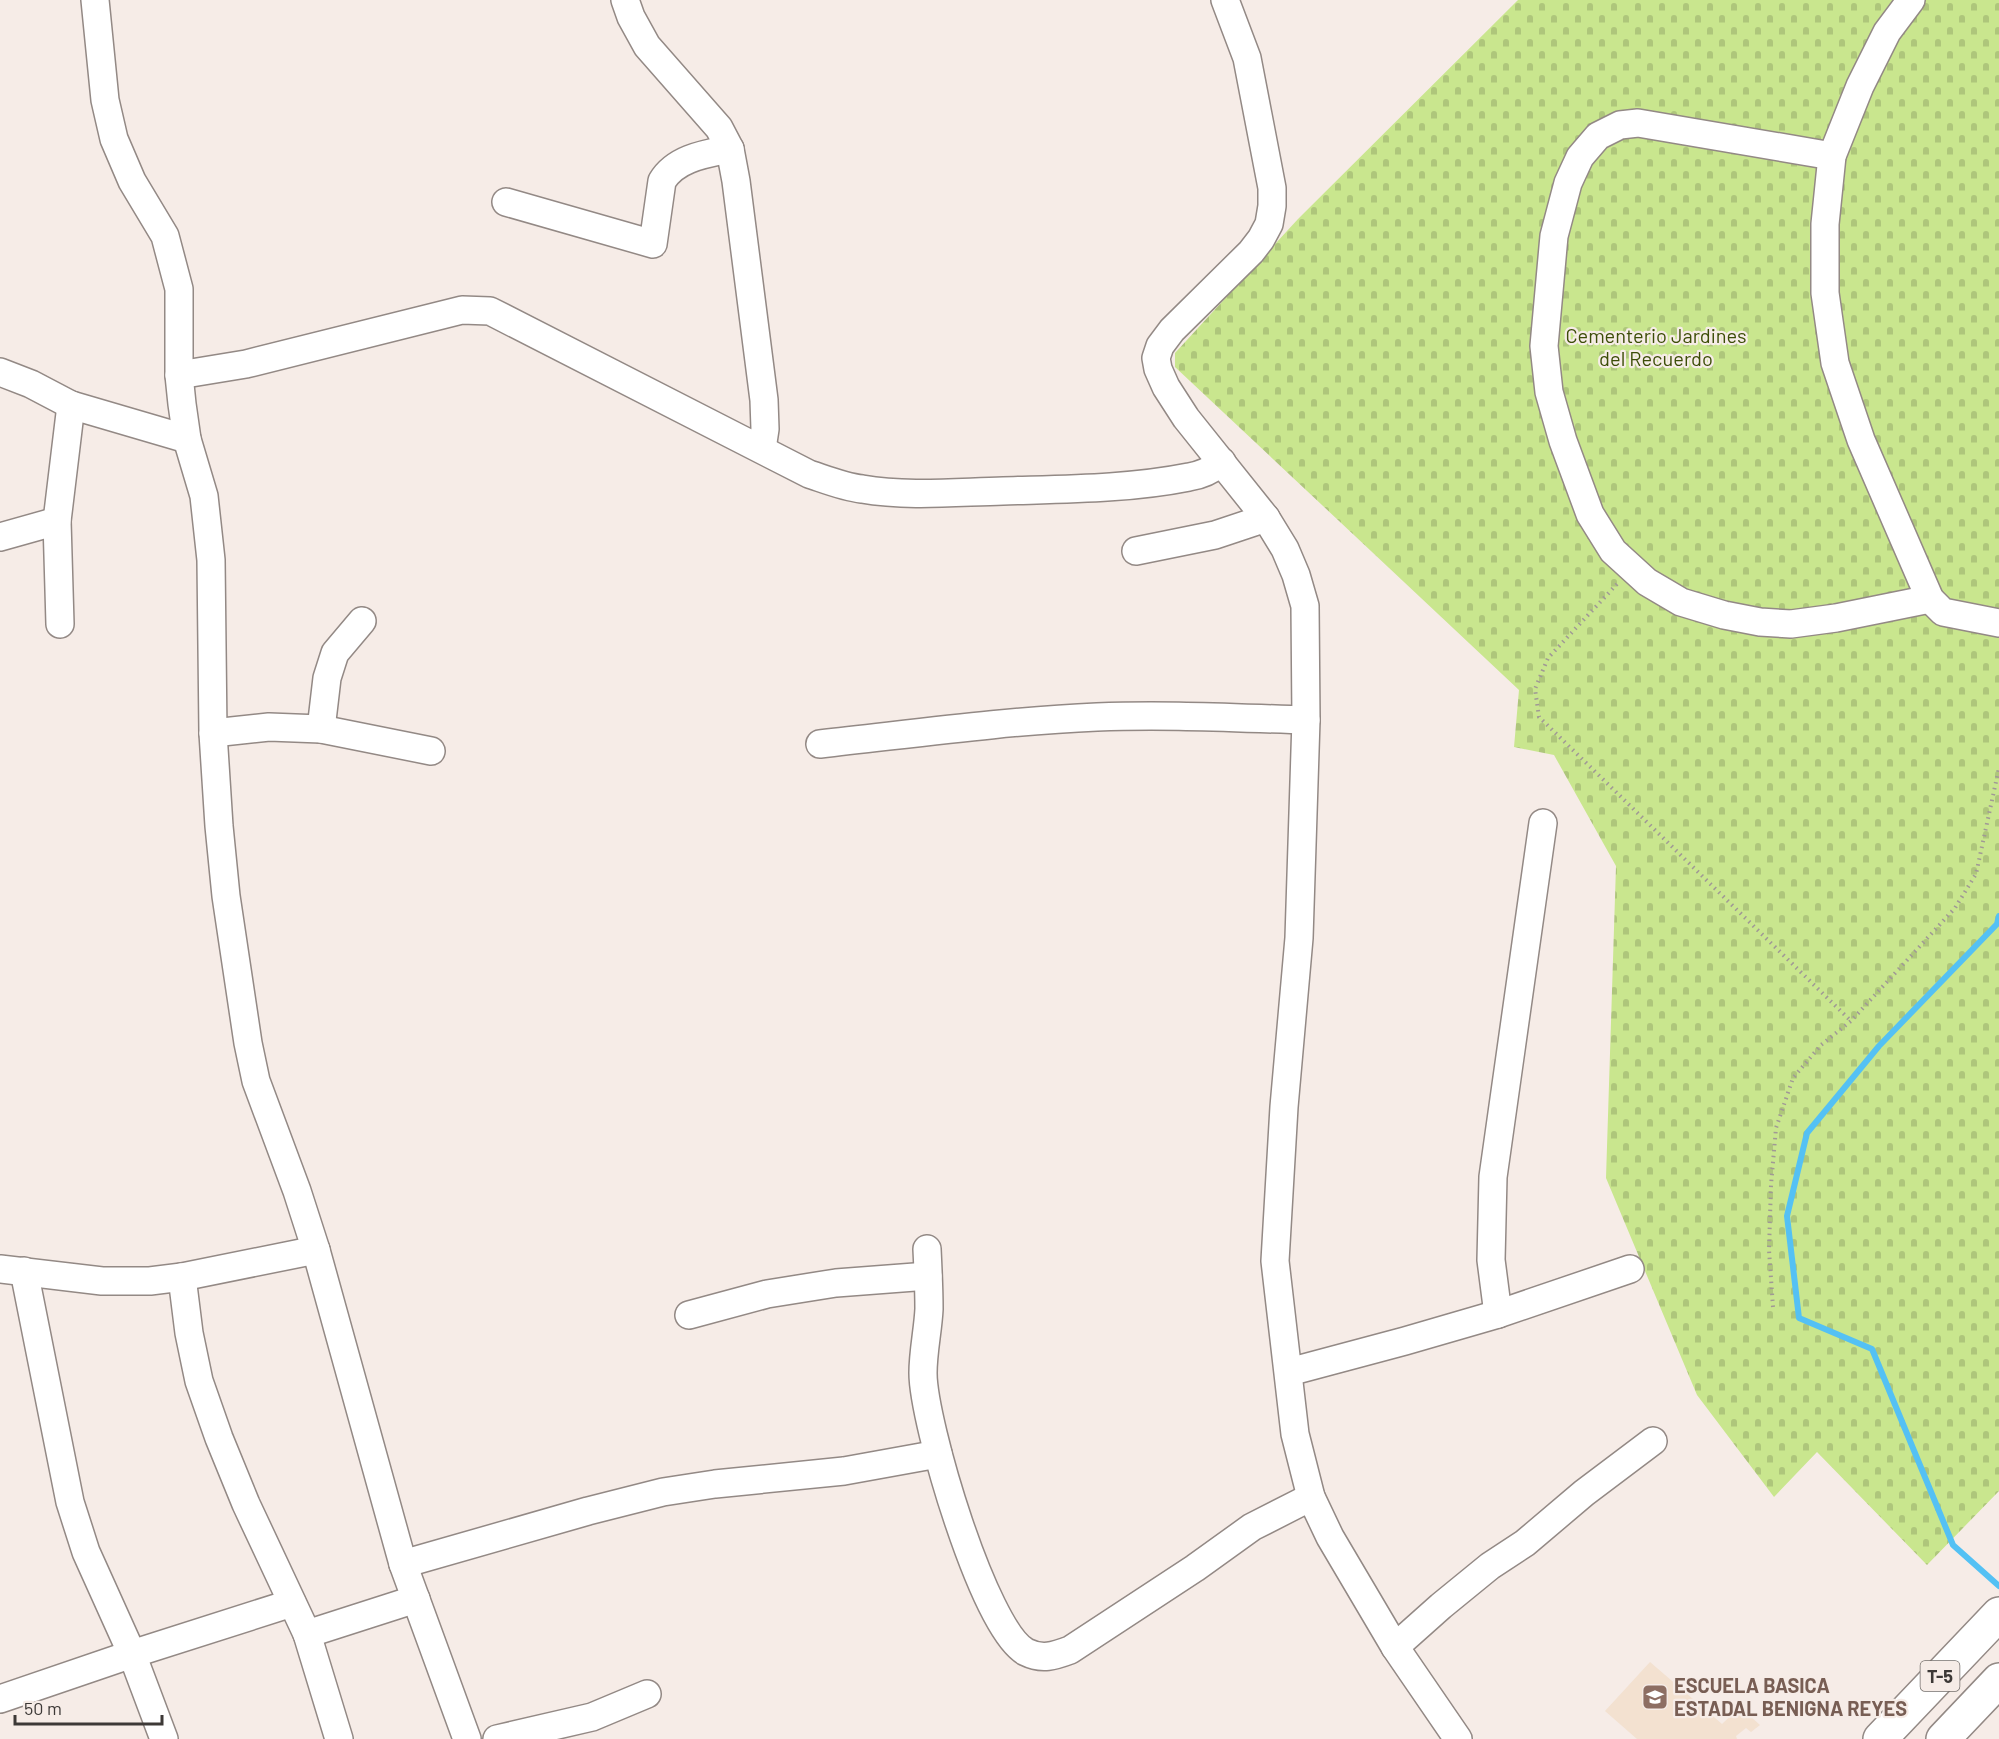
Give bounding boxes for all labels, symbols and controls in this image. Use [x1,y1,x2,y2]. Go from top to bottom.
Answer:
park label: Cementerio Jardines del Recuerdo [1565,323,1747,370]
road number: T-5 [1920,1661,1960,1691]
place label: ESCUELA BASICA ESTADAL BENIGNA REYES [1674,1673,1907,1720]
school or university icon: ESCUELA BASICA ESTADAL BENIGNA REYES [1640,1682,1670,1712]
scale bar [15,1688,162,1726]
text: 50 m [24,1697,62,1719]

